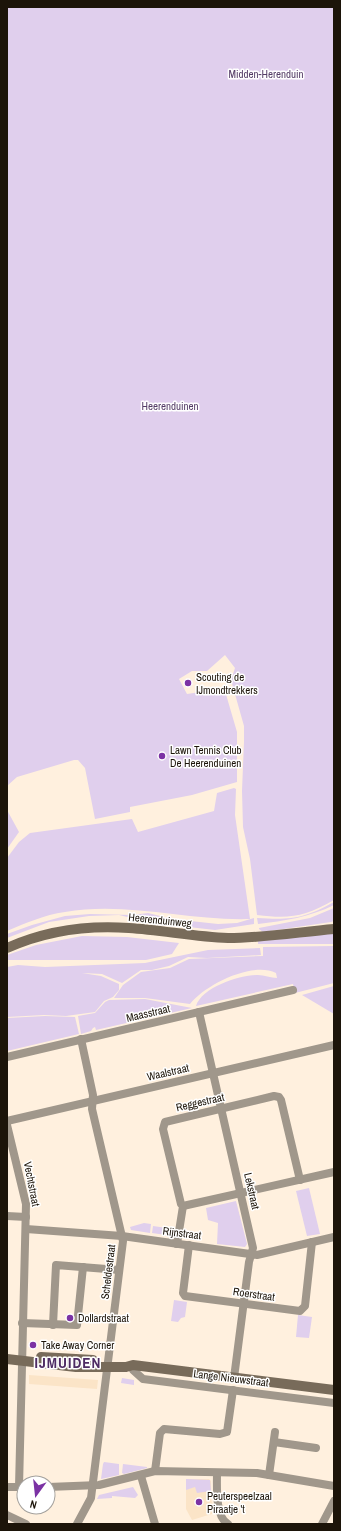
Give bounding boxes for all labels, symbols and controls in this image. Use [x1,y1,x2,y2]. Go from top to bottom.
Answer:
park label: Midden-Herenduin [228,67,304,81]
park label: Heerenduinen [141,399,199,413]
place label: Scouting de IJmondtrekkers [196,670,258,697]
marker: Scouting de IJmondtrekkers [183,678,193,688]
place label: Lawn Tennis Club De Heerenduinen [170,743,242,770]
marker: Lawn Tennis Club De Heerenduinen [157,751,167,761]
street label: Heerenduinweg [128,910,192,930]
street label: Maasstraat [125,1001,172,1025]
street label: Waalstraat [146,1060,191,1084]
street label: Reggestraat [174,1090,226,1114]
street label: Vechtstraat [21,1161,43,1208]
street label: Lekstraat [241,1171,263,1211]
street label: Rijnstraat [162,1224,202,1242]
street label: Scheldestraat [98,1243,118,1300]
street label: Roerstraat [232,1284,276,1304]
place label: Dollardstraat [78,1311,130,1325]
marker: Dollardstraat [65,1313,75,1323]
place label: Take Away Corner [41,1338,114,1352]
marker: Take Away Corner [28,1340,38,1350]
district label: IJMUIDEN [35,1352,101,1373]
street label: Lange Nieuwstraat [193,1366,270,1390]
north arrow [16,1475,56,1515]
place label: Peuterspeelzaal Piraatje 't [207,1489,272,1516]
text: N [28,1497,38,1512]
marker: Peuterspeelzaal Piraatje 't [194,1497,204,1507]

